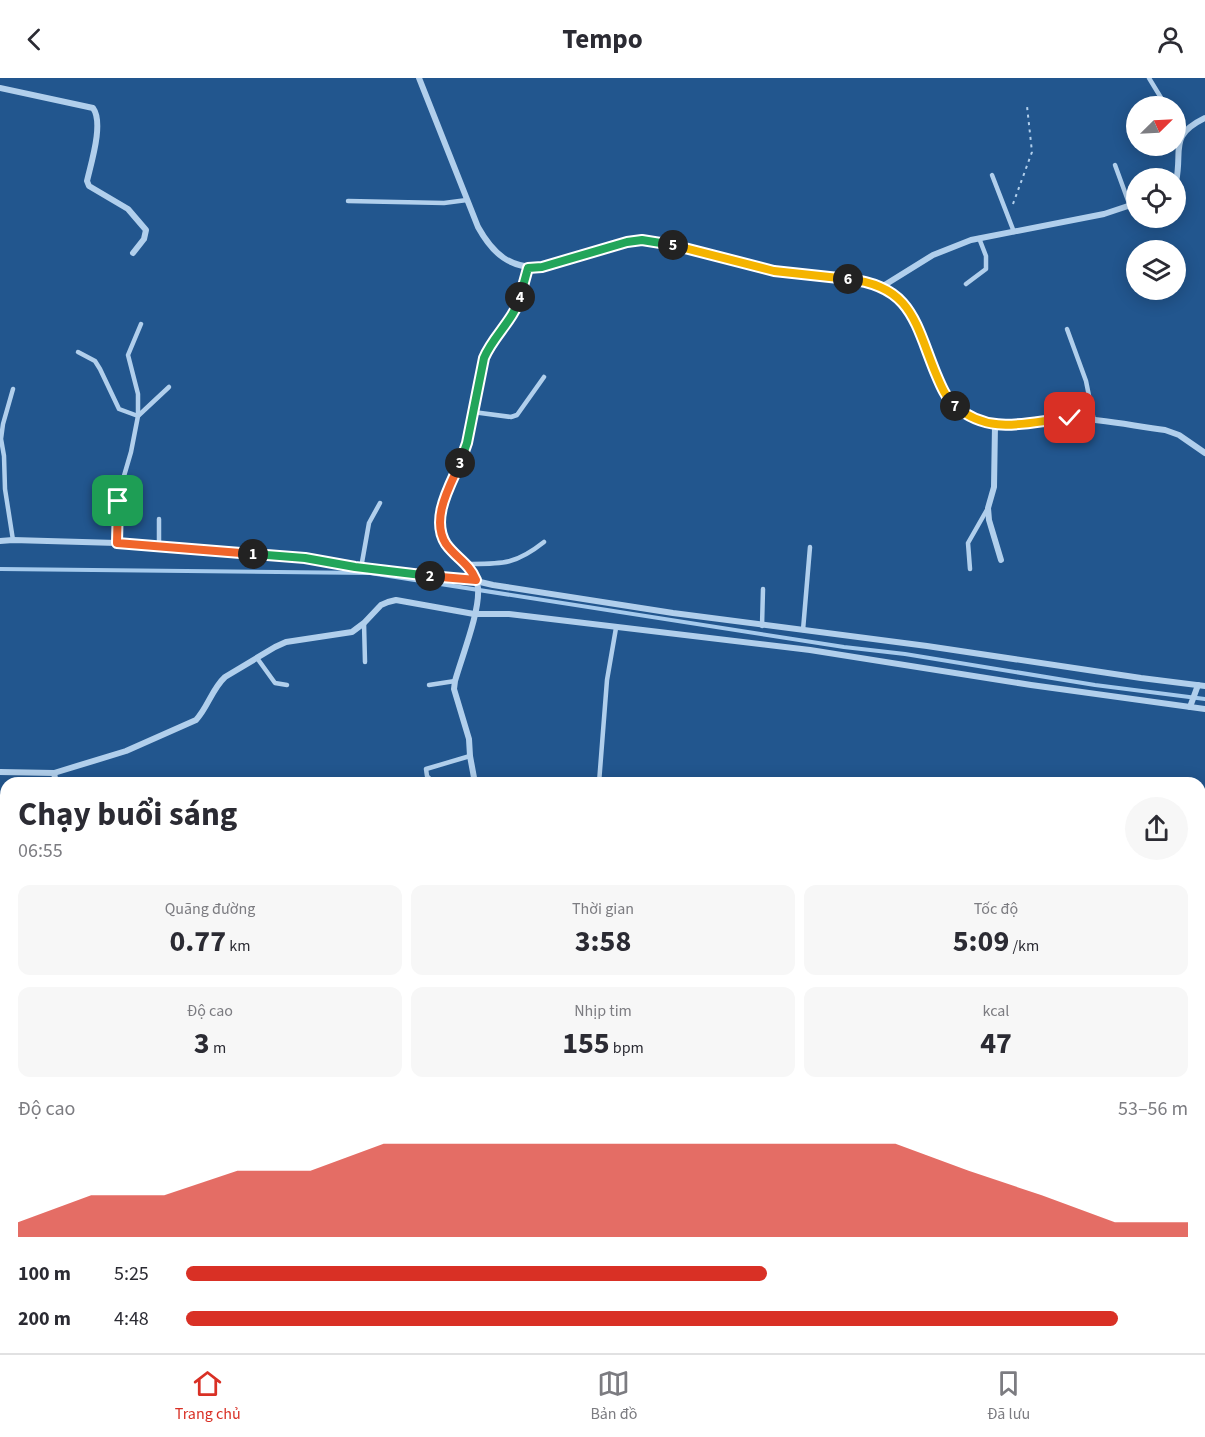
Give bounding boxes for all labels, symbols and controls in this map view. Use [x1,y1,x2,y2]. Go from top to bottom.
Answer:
text: Tempo [562,20,643,59]
icon: back [18,23,51,56]
icon: person [1154,23,1187,56]
north arrow [1126,96,1186,156]
map controls [1126,96,1186,300]
button: locate [1126,168,1186,228]
pin: 5 [658,230,688,260]
text: 5 [669,234,677,256]
button: layers [1126,240,1186,300]
pin: 6 [833,264,863,294]
text: 6 [844,268,852,290]
pin: 4 [505,282,535,312]
text: 4 [516,286,524,308]
pin: 7 [940,391,970,421]
pin [1044,392,1095,443]
text: 7 [951,395,959,417]
icon: check [1053,401,1086,434]
pin: 3 [445,448,475,478]
text: 3 [456,452,464,474]
pin [92,475,143,526]
icon: arrive [101,484,134,517]
pin: 1 [238,539,268,569]
text: 1 [249,543,257,565]
pin: 2 [415,561,445,591]
text: 2 [426,565,434,587]
text: Chạy buổi sáng [18,791,237,838]
button: share [1125,797,1188,860]
text: 06:55 [18,837,63,865]
text: Quãng đường [165,898,255,920]
text: Thời gian [572,898,634,920]
text: Tốc độ [974,898,1018,920]
text: 0.77 [170,920,226,963]
text: 3:58 [575,920,631,963]
text: 5:09 [953,920,1009,963]
text: km [226,935,250,957]
text: /km [1009,935,1039,957]
text: Độ cao [187,1000,233,1022]
text: Nhịp tim [574,1000,632,1022]
text: kcal [983,1000,1009,1022]
text: 3 [194,1022,210,1065]
text: 155 [562,1022,610,1065]
text: 47 [980,1022,1012,1065]
text: m [210,1037,226,1059]
text: bpm [610,1037,644,1059]
text: Độ cao [18,1095,75,1123]
text: 53–56 m [1118,1095,1188,1123]
text: 100 m [18,1260,71,1288]
text: 5:25 [114,1260,149,1288]
text: 200 m [18,1305,71,1333]
text: 4:48 [114,1305,149,1333]
tab: Trang chủ [175,1367,241,1425]
tab: Bản đồ [590,1367,637,1425]
tab: Đã lưu [987,1367,1030,1425]

